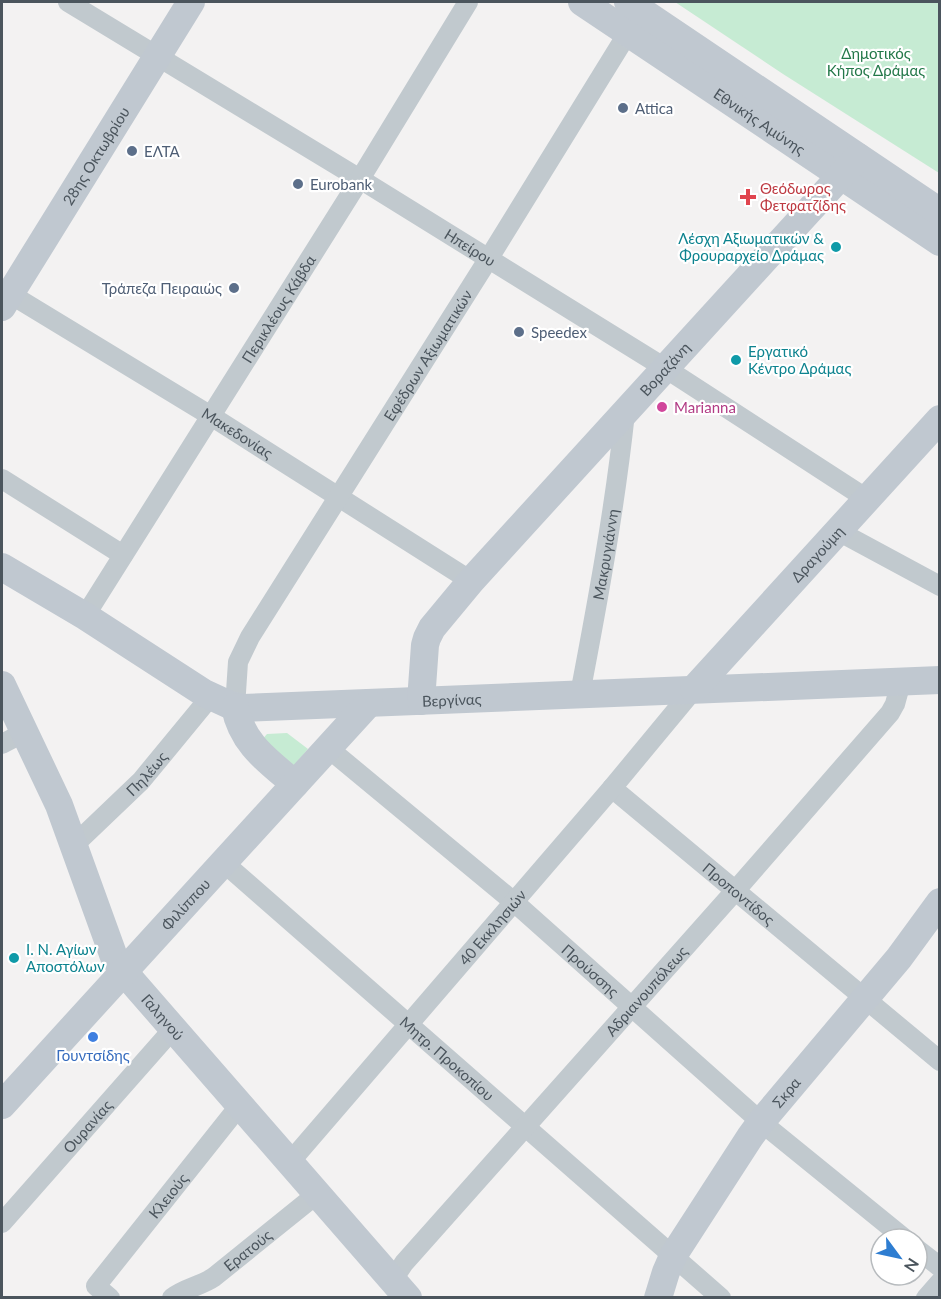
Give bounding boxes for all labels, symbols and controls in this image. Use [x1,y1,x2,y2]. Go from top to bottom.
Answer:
park label: Δημοτικός Κήπος Δράμας [827,44,925,79]
street label: Εθνικής Αμύνης [711,84,809,158]
place label: Attica [635,99,673,117]
marker: Attica [616,101,630,115]
street label: 28ης Οκτωβρίου [59,103,133,208]
place label: ΕΛΤΑ [144,142,181,160]
marker: ΕΛΤΑ [125,144,139,158]
place label: Eurobank [310,175,373,193]
marker: Eurobank [291,177,305,191]
place label: Θεόδωρος Φετφατζίδης [760,179,846,214]
marker: Θεόδωρος Φετφατζίδης [741,190,755,204]
street label: Ηπείρου [441,225,499,270]
place label: Λέσχη Αξιωματικών & Φρουραρχείο Δράμας [678,229,824,264]
marker: Λέσχη Αξιωματικών & Φρουραρχείο Δράμας [829,240,843,254]
street label: Περικλέους Κάβδα [238,251,319,366]
place label: Τράπεζα Πειραιώς [102,279,222,297]
marker: Τράπεζα Πειραιώς [227,281,241,295]
street label: Εφέδρων Αξιωματικών [380,286,476,424]
place label: Speedex [531,323,587,341]
marker: Speedex [512,325,526,339]
street label: Βοραζάνη [636,338,694,399]
place label: Εργατικό Κέντρο Δράμας [748,342,851,377]
marker: Εργατικό Κέντρο Δράμας [729,353,743,367]
place label: Marianna [674,398,736,416]
marker: Marianna [655,400,669,414]
street label: Μακεδονίας [199,404,276,462]
street label: Μακρυγιάννη [589,507,621,601]
street label: Δραγούμη [787,522,847,586]
street label: Βεργίνας [422,689,482,710]
street label: Πηλέως [122,747,171,799]
street label: Προποντίδος [699,859,778,929]
street label: Φιλίππου [157,875,213,934]
street label: 40 Εκκλησιών [455,885,530,968]
place label: Ι. Ν. Αγίων Αποστόλων [26,940,105,975]
street label: Προύσσης [558,940,623,1000]
street label: Αδριανουπόλεως [602,942,691,1039]
marker: Ι. Ν. Αγίων Αποστόλων [7,951,21,965]
street label: Γαληνού [138,990,188,1044]
street label: Μητρ. Προκοπίου [397,1012,498,1104]
marker: Γουντσίδης [86,1030,100,1044]
place label: Γουντσίδης [56,1046,130,1064]
street label: Σκρα [768,1073,804,1111]
street label: Ουρανίας [59,1096,116,1157]
street label: Κλειούς [145,1169,191,1222]
street label: Ερατούς [220,1225,275,1275]
north arrow [869,1227,929,1287]
text: N [901,1255,923,1276]

